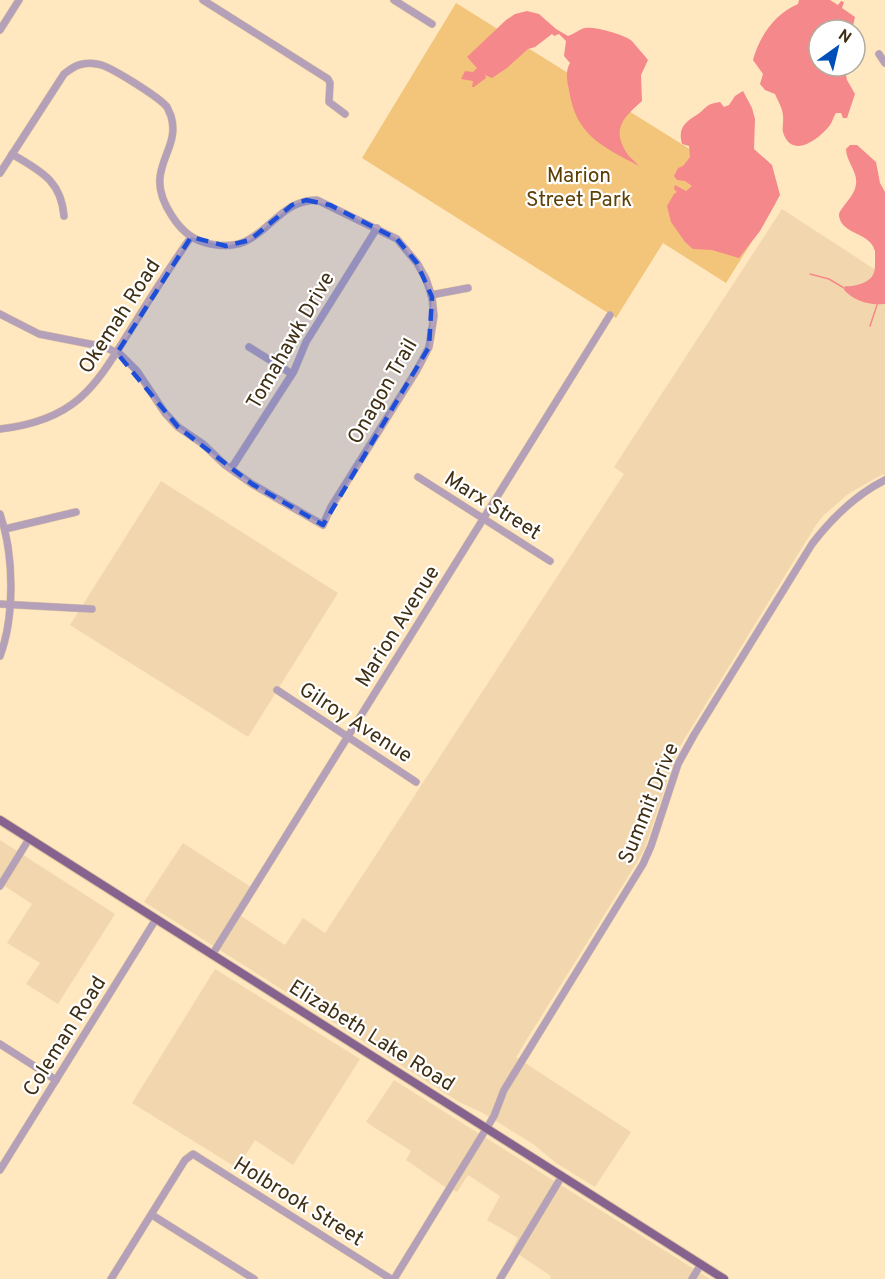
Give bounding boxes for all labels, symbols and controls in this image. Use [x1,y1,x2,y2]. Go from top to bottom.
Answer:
north arrow [807,18,867,78]
text: N [834,26,855,49]
park label: Marion Street Park [526,163,632,214]
street label: Okemah Road [73,254,167,379]
street label: Tomahawk Drive [241,267,342,414]
street label: Onagon Trail [342,334,424,450]
street label: Marx Street [439,466,546,547]
street label: Marion Avenue [350,561,446,693]
street label: Gilroy Avenue [293,677,417,770]
street label: Summit Drive [613,739,686,868]
street label: Coleman Road [18,972,113,1102]
street label: Elizabeth Lake Road [283,974,459,1098]
street label: Holbrook Street [228,1151,369,1253]

